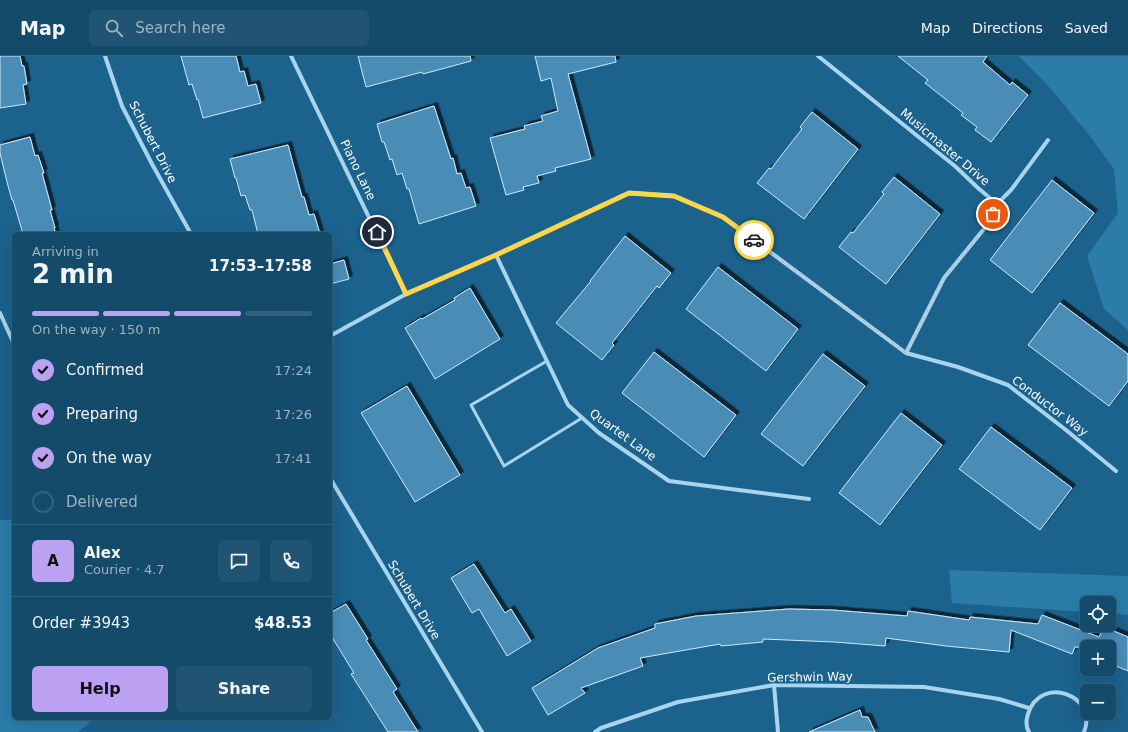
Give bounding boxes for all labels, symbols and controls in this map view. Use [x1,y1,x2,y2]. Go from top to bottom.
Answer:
search box [89,10,369,46]
text: Map [20,17,65,39]
icon: search [103,17,125,39]
text: Search here [135,19,225,37]
text: Map [921,20,950,36]
text: Directions [972,20,1043,36]
text: Saved [1065,20,1108,36]
street label: Schubert Drive [126,99,180,185]
street label: Musicmaster Drive [898,106,992,188]
street label: Piano Lane [337,138,379,202]
pin [976,197,1010,231]
icon: bag [982,203,1004,225]
pin [360,215,394,249]
courier [734,220,774,260]
icon: home [366,221,388,243]
icon: car [743,229,765,251]
text: Arriving in [32,244,99,259]
text: 17:53–17:58 [209,257,312,275]
text: 2 min [32,259,114,289]
text: On the way · 150 m [32,322,160,337]
icon: check [32,359,54,381]
text: Confirmed [66,361,144,379]
text: 17:24 [275,363,312,378]
street label: Conductor Way [1009,373,1091,439]
icon: check [32,403,54,425]
text: Preparing [66,405,138,423]
street label: Quartet Lane [587,406,659,464]
text: 17:26 [275,407,312,422]
icon: check [32,447,54,469]
text: On the way [66,449,152,467]
text: 17:41 [275,451,312,466]
text: Delivered [66,493,138,511]
button: chat [218,540,260,582]
button: phone [270,540,312,582]
text: Alex [84,544,121,562]
text: A [47,552,59,570]
street label: Schubert Drive [385,558,443,642]
text: Courier · 4.7 [84,562,165,577]
map controls [1080,596,1116,720]
button: locate [1080,596,1116,632]
text: Order #3943 [32,614,130,632]
text: $48.53 [254,614,312,632]
button: + [1080,640,1116,676]
button: Help [32,666,168,712]
button: Share [176,666,312,712]
street label: Gershwin Way [767,669,853,685]
button: − [1080,684,1116,720]

